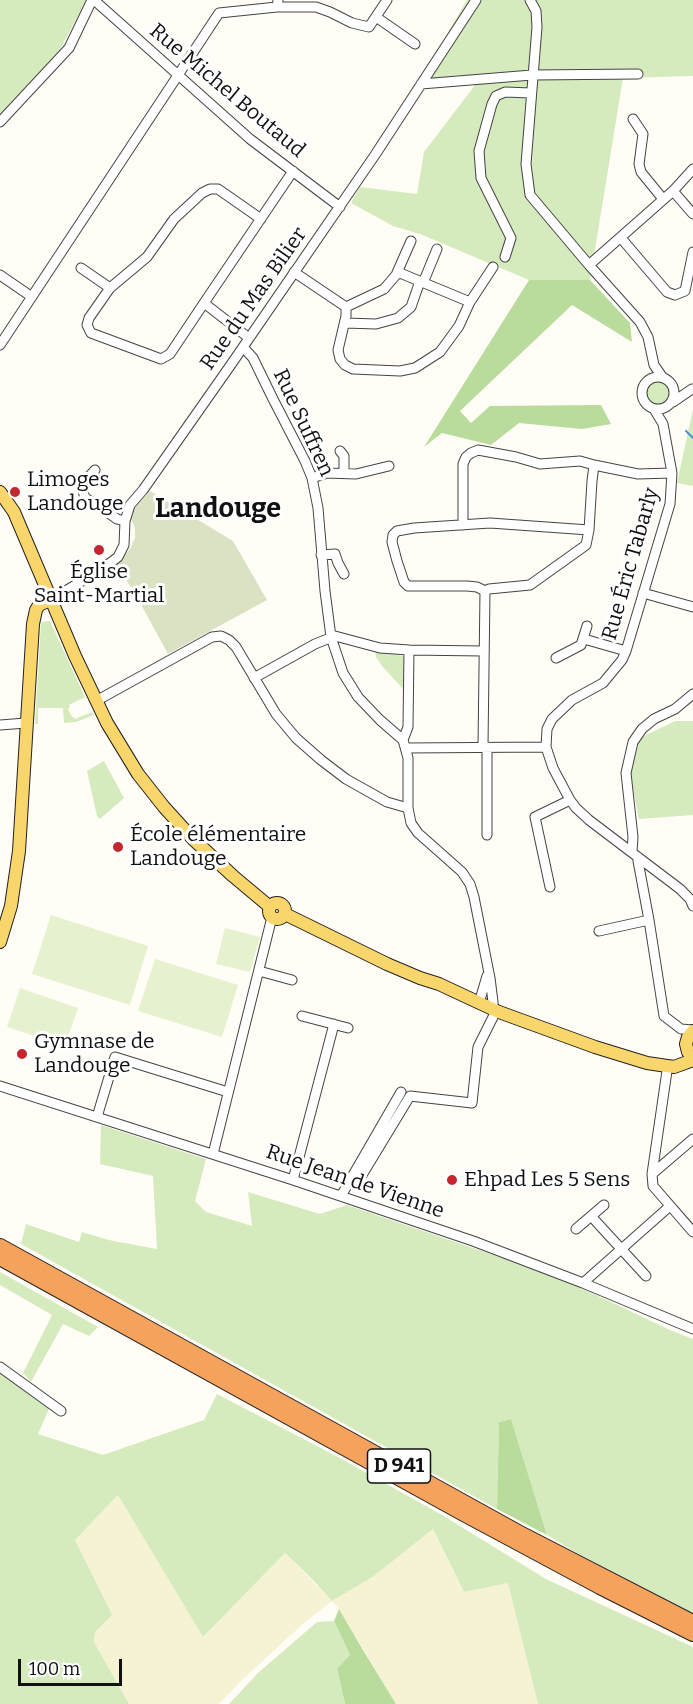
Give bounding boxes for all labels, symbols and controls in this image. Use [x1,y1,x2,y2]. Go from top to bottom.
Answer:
street label: Rue Michel Boutaud [144,19,310,163]
street label: Rue du Mas Bilier [195,223,313,375]
street label: Rue Suffren [267,365,339,481]
place label: Limoges Landouge [27,467,124,517]
marker: Limoges Landouge [8,485,22,499]
street label: Rue Éric Tabarly [597,485,665,643]
district label: Landouge [155,493,281,525]
marker: Église Saint-Martial [92,543,106,557]
place label: Église Saint-Martial [34,559,164,609]
place label: École élémentaire Landouge [130,822,306,872]
marker: École élémentaire Landouge [111,840,125,854]
place label: Gymnase de Landouge [34,1029,155,1079]
marker: Gymnase de Landouge [15,1047,29,1061]
street label: Rue Jean de Vienne [263,1140,447,1224]
place label: Ehpad Les 5 Sens [464,1167,630,1193]
marker: Ehpad Les 5 Sens [445,1173,459,1187]
road number: D 941 [368,1449,430,1483]
scale bar [21,1647,124,1685]
text: 100 m [29,1658,80,1680]

